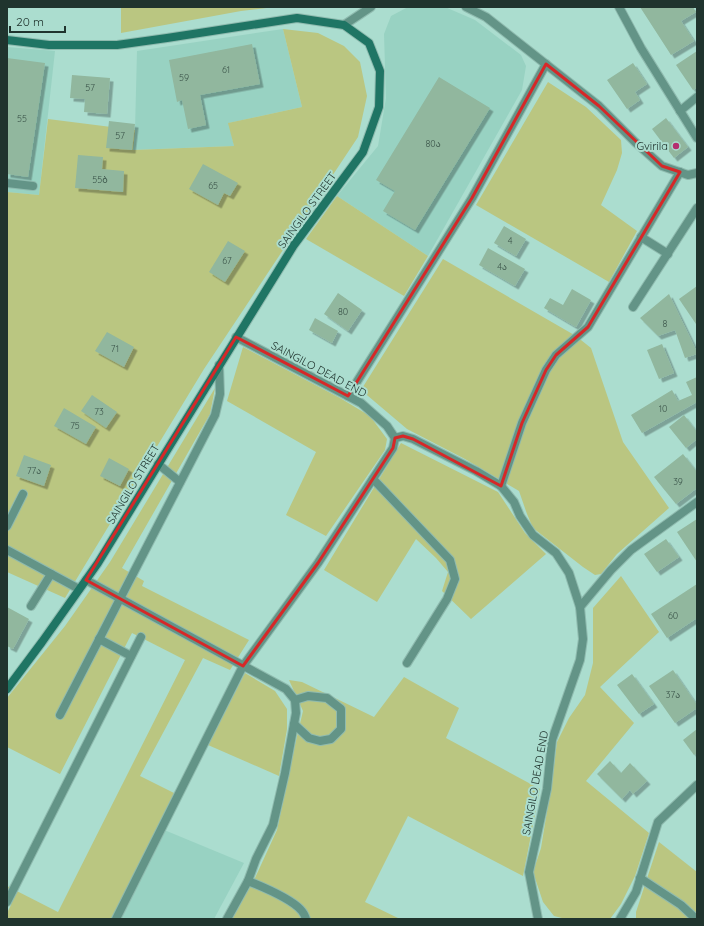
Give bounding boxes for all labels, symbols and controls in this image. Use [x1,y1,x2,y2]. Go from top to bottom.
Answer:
scale bar [10,8,65,34]
text: 20 m [16,14,44,29]
house number: 61 [222,64,230,75]
house number: 59 [179,72,189,83]
house number: 57 [85,82,95,93]
house number: 55 [17,113,27,124]
house number: 57 [115,130,125,141]
house number: 80ა [425,138,441,149]
place label: Gvirila [636,139,668,153]
marker: Gvirila [671,141,681,151]
street label: SAINGILO STREET [275,169,340,251]
house number: 55ბ [92,174,108,185]
house number: 65 [208,180,218,191]
house number: 4 [508,235,513,246]
house number: 67 [222,255,232,266]
house number: 4ა [497,261,507,272]
house number: 80 [338,306,348,317]
house number: 8 [663,318,668,329]
street label: SAINGILO DEAD END [269,338,369,400]
house number: 71 [111,343,119,354]
house number: 10 [659,403,667,414]
house number: 73 [94,406,104,417]
house number: 75 [70,420,80,431]
street label: SAINGILO STREET [104,441,163,527]
house number: 77ა [27,465,41,476]
house number: 39 [673,476,683,487]
house number: 60 [668,610,678,621]
house number: 37ა [666,689,680,700]
street label: SAINGILO DEAD END [519,730,551,836]

